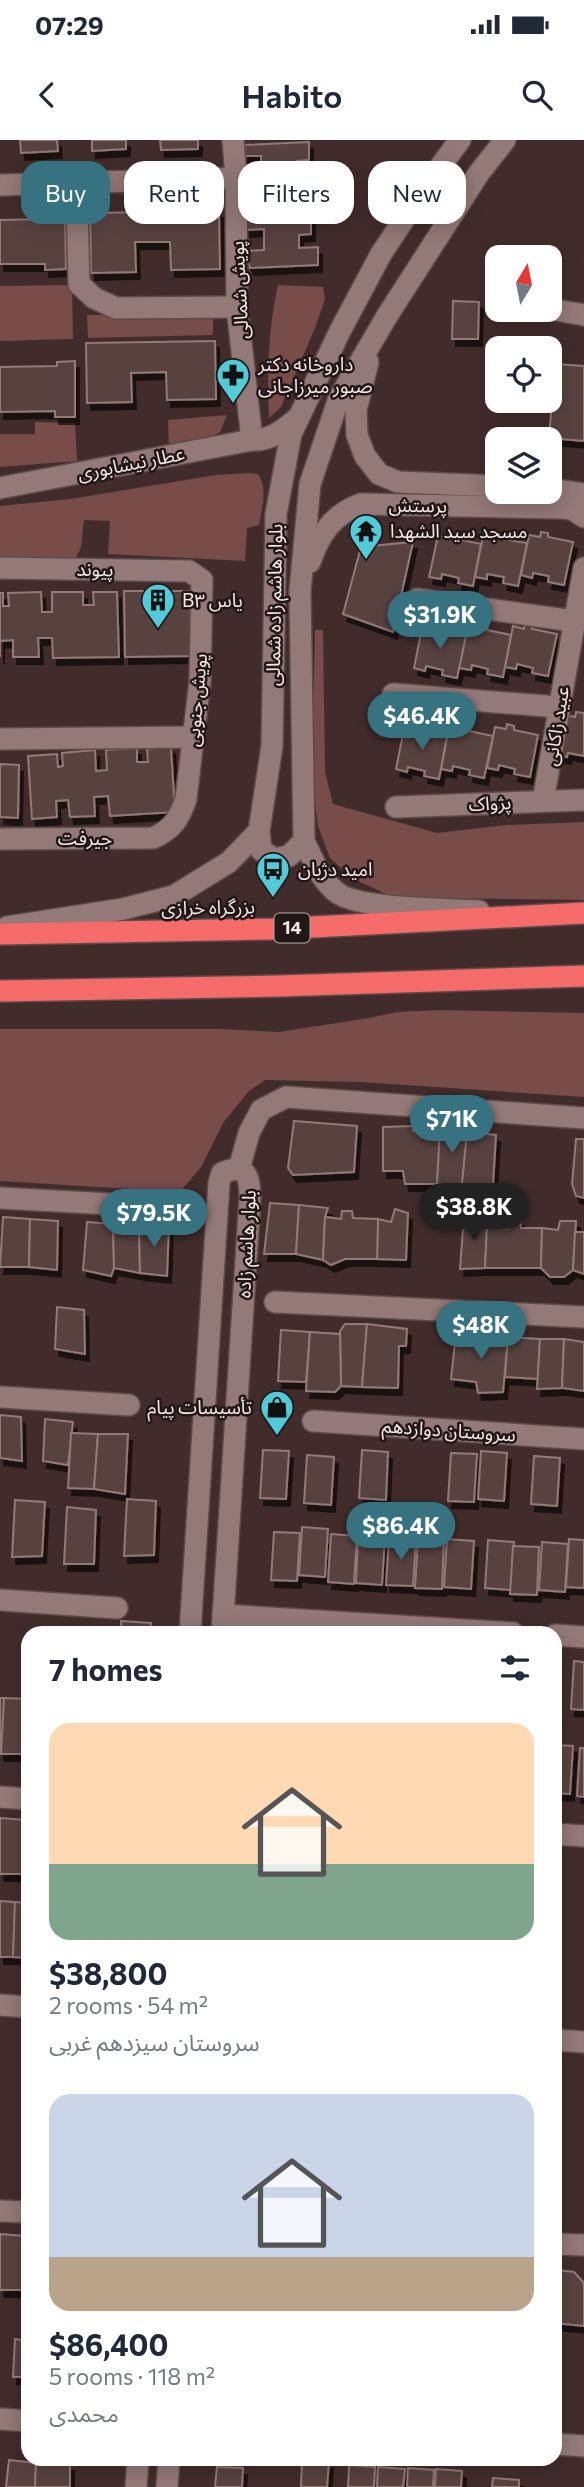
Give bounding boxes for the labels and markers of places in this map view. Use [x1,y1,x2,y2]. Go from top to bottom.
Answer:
place label: داروخانه دکتر صبور میرزاجانی [257,352,373,398]
pharmacy icon: داروخانه دکتر صبور میرزاجانی [214,356,252,405]
temple icon: مسجد سید الشهدا [347,512,385,561]
place label: مسجد سید الشهدا [390,519,528,542]
building icon: B۳ یاس [139,581,177,630]
place label: B۳ یاس [182,588,243,612]
pin: $31.9K [383,592,497,651]
pin: $46.4K [365,692,479,752]
bus stop icon: امید دژبان [254,850,292,899]
place label: امید دژبان [298,857,372,881]
pin: $71K [411,1096,493,1155]
pin: $38.8K [417,1184,531,1243]
pin: $79.5K [97,1190,211,1249]
pin: $48K [440,1302,522,1361]
shop icon: تأسیسات پیام [258,1388,296,1437]
place label: تأسیسات پیام [147,1395,252,1422]
pin: $86.4K [344,1502,458,1562]

